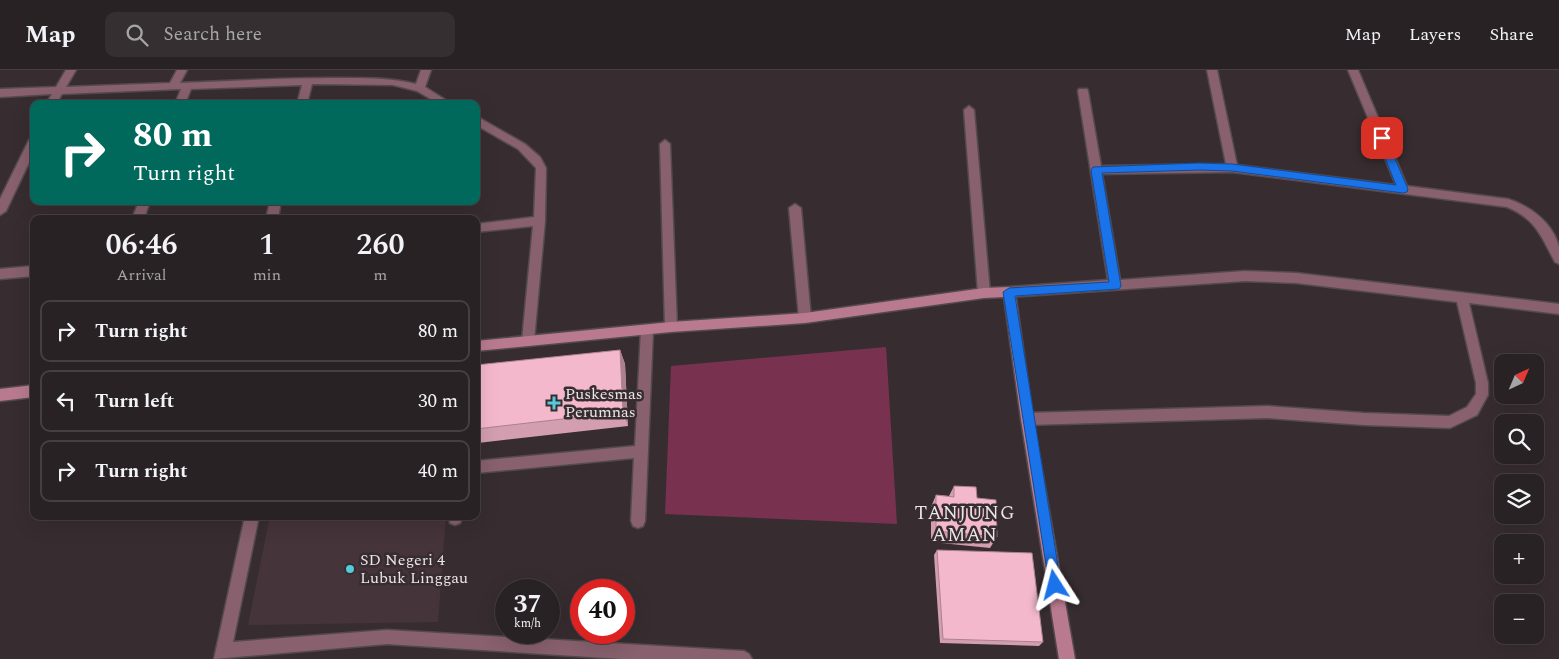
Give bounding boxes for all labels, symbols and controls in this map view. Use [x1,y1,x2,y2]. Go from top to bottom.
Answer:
search box [105,12,455,57]
text: Map [25,17,75,53]
text: Search here [163,20,262,49]
icon: search [123,21,151,49]
text: Map [1345,21,1381,48]
text: Layers [1409,21,1461,48]
text: Share [1489,21,1534,48]
text: 80 m [133,109,213,162]
pin [1361,117,1403,159]
icon: right [50,120,115,185]
icon: arrive [1368,124,1396,152]
text: Turn right [133,157,235,190]
text: 06:46 [105,222,178,268]
text: 1 [259,222,275,268]
text: 260 [356,222,405,268]
text: Arrival [117,263,166,287]
text: min [253,263,281,287]
text: m [374,263,387,287]
icon: right [52,317,80,345]
text: Turn right [95,317,188,346]
text: 80 m [418,317,458,346]
north arrow [1494,354,1544,404]
map controls [1494,354,1544,644]
place label: Puskesmas Perumnas [565,382,643,424]
icon: left [52,387,80,415]
text: Turn left [95,387,174,416]
text: 30 m [418,387,458,416]
marker: Puskesmas Perumnas [547,396,561,410]
button: search [1494,414,1544,464]
icon: right [52,457,80,485]
text: Turn right [95,457,188,486]
text: 40 m [418,457,458,486]
button: layers [1494,474,1544,524]
district label: TANJUNG AMAN [914,499,1016,550]
button: + [1494,534,1544,584]
place label: SD Negeri 4 Lubuk Linggau [360,548,468,590]
position arrow [1028,558,1080,610]
marker: SD Negeri 4 Lubuk Linggau [344,563,356,575]
speed limit sign: 40 [570,579,635,644]
text: 37 [513,586,542,624]
button: − [1494,594,1544,644]
text: km/h [514,614,541,633]

